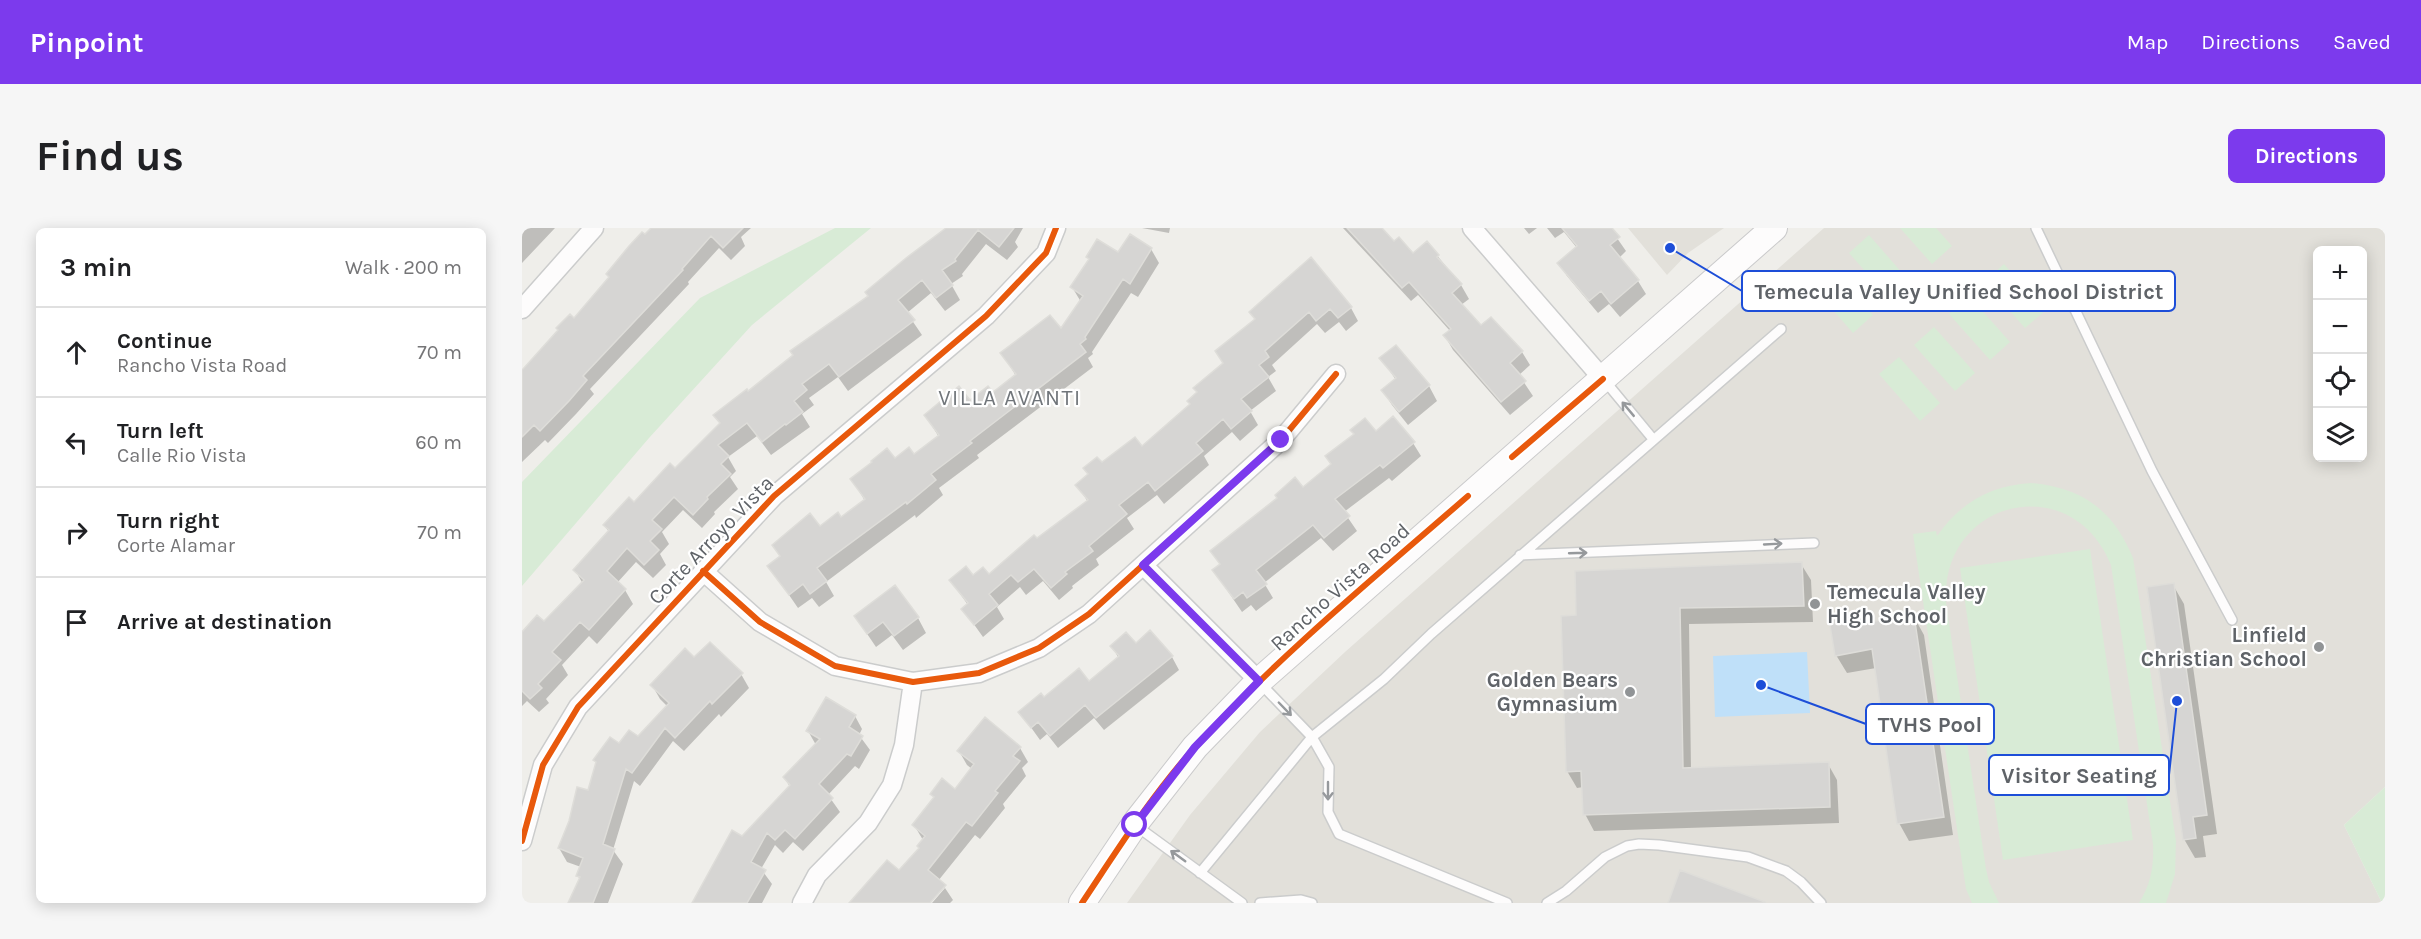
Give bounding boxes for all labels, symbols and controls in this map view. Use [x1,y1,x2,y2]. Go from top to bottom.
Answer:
text: Pinpoint [30,26,143,59]
text: Map [2127,30,2168,54]
text: Directions [2201,30,2300,54]
text: Saved [2333,30,2391,54]
button: Directions [2228,129,2385,183]
text: Find us [36,131,184,181]
map controls [2313,246,2367,462]
button: + [2313,246,2367,300]
text: 3 min [60,252,132,283]
text: Walk · 200 m [345,256,462,279]
callout: Temecula Valley Unified School District [1742,271,2175,311]
text: Temecula Valley Unified School District [1754,279,2164,305]
button: − [2313,300,2367,354]
text: Continue [117,328,212,354]
icon: ahead [60,336,93,369]
text: 70 m [417,341,462,364]
text: Rancho Vista Road [117,354,287,377]
button: locate [2313,354,2367,408]
district label: VILLA AVANTI [938,385,1082,411]
one-way arrow [1621,402,1635,417]
button: layers [2313,408,2367,462]
text: Turn left [117,418,204,444]
icon: left [60,426,93,459]
route end [1267,426,1293,452]
text: 60 m [415,431,462,454]
text: Calle Rio Vista [117,444,247,467]
street label: Corte Arroyo Vista [644,471,778,609]
text: Turn right [117,508,220,534]
icon: right [60,516,93,549]
street label: Rancho Vista Road [1265,518,1415,656]
text: 70 m [417,521,462,544]
text: Corte Alamar [117,534,235,557]
one-way arrow [1763,539,1783,550]
one-way arrow [1568,547,1588,558]
place label: Temecula Valley High School [1827,580,1986,628]
marker: Temecula Valley High School [1808,597,1822,611]
icon: arrive [60,606,93,639]
text: Arrive at destination [117,609,332,635]
place label: Linfield Christian School [2141,623,2307,671]
marker: Linfield Christian School [2312,640,2326,654]
place label: Golden Bears Gymnasium [1487,668,1618,716]
marker: Golden Bears Gymnasium [1623,685,1637,699]
one-way arrow [1278,701,1292,716]
callout: TVHS Pool [1866,704,1994,744]
text: TVHS Pool [1878,712,1982,738]
callout: Visitor Seating [1989,755,2169,795]
text: Visitor Seating [2001,763,2157,789]
one-way arrow [1323,781,1334,801]
route start [1121,811,1147,837]
one-way arrow [1170,850,1186,862]

